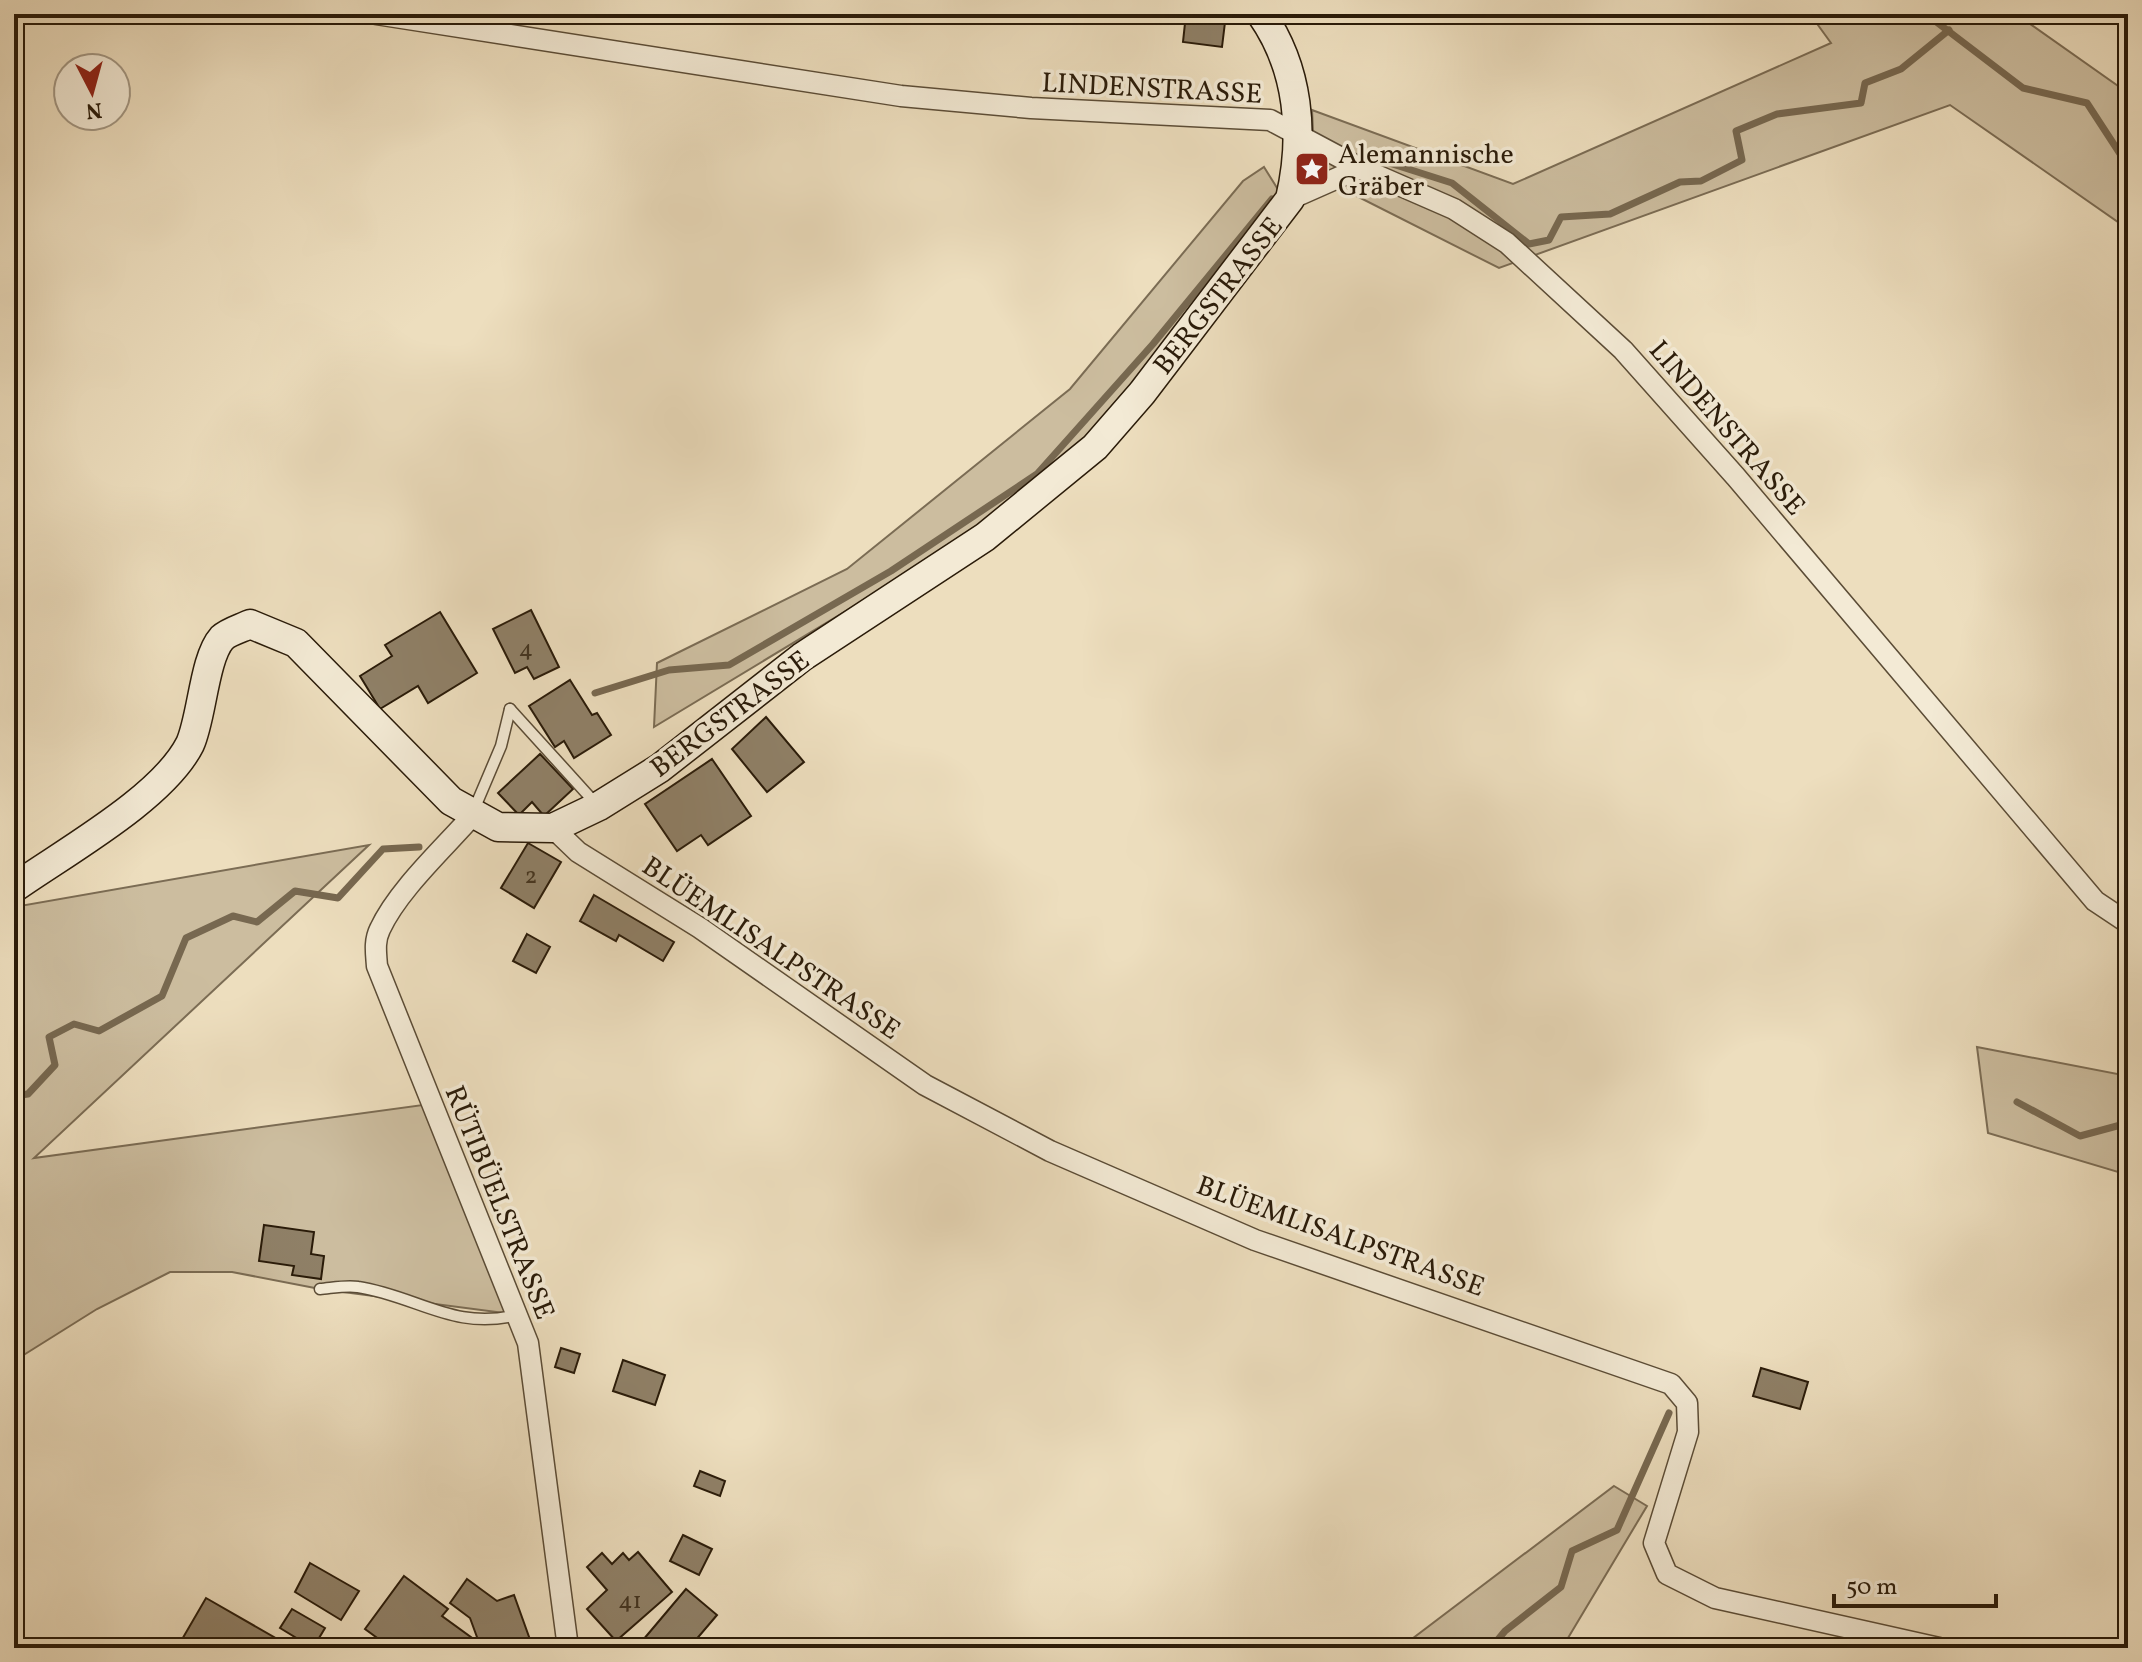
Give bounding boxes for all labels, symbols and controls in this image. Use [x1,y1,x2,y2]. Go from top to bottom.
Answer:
north arrow [52,52,132,132]
street label: LINDENSTRASSE [1040,64,1263,115]
text: N [84,93,103,126]
place label: Alemannische Gräber [1338,136,1514,207]
place icon: Alemannische Gräber [1293,150,1331,188]
street label: BERGSTRASSE [1145,209,1293,384]
street label: LINDENSTRASSE [1639,332,1813,525]
house number: 4 [519,633,533,667]
street label: BERGSTRASSE [643,642,818,788]
street label: BLÜEMLISALPSTRASSE [634,848,908,1050]
house number: 2 [525,860,537,894]
street label: RÜTIBÜELSTRASSE [434,1080,563,1326]
street label: BLÜEMLISALPSTRASSE [1191,1167,1490,1308]
scale bar [1834,1558,1996,1608]
text: 50 m [1846,1571,1898,1605]
house number: 41 [618,1585,642,1619]

